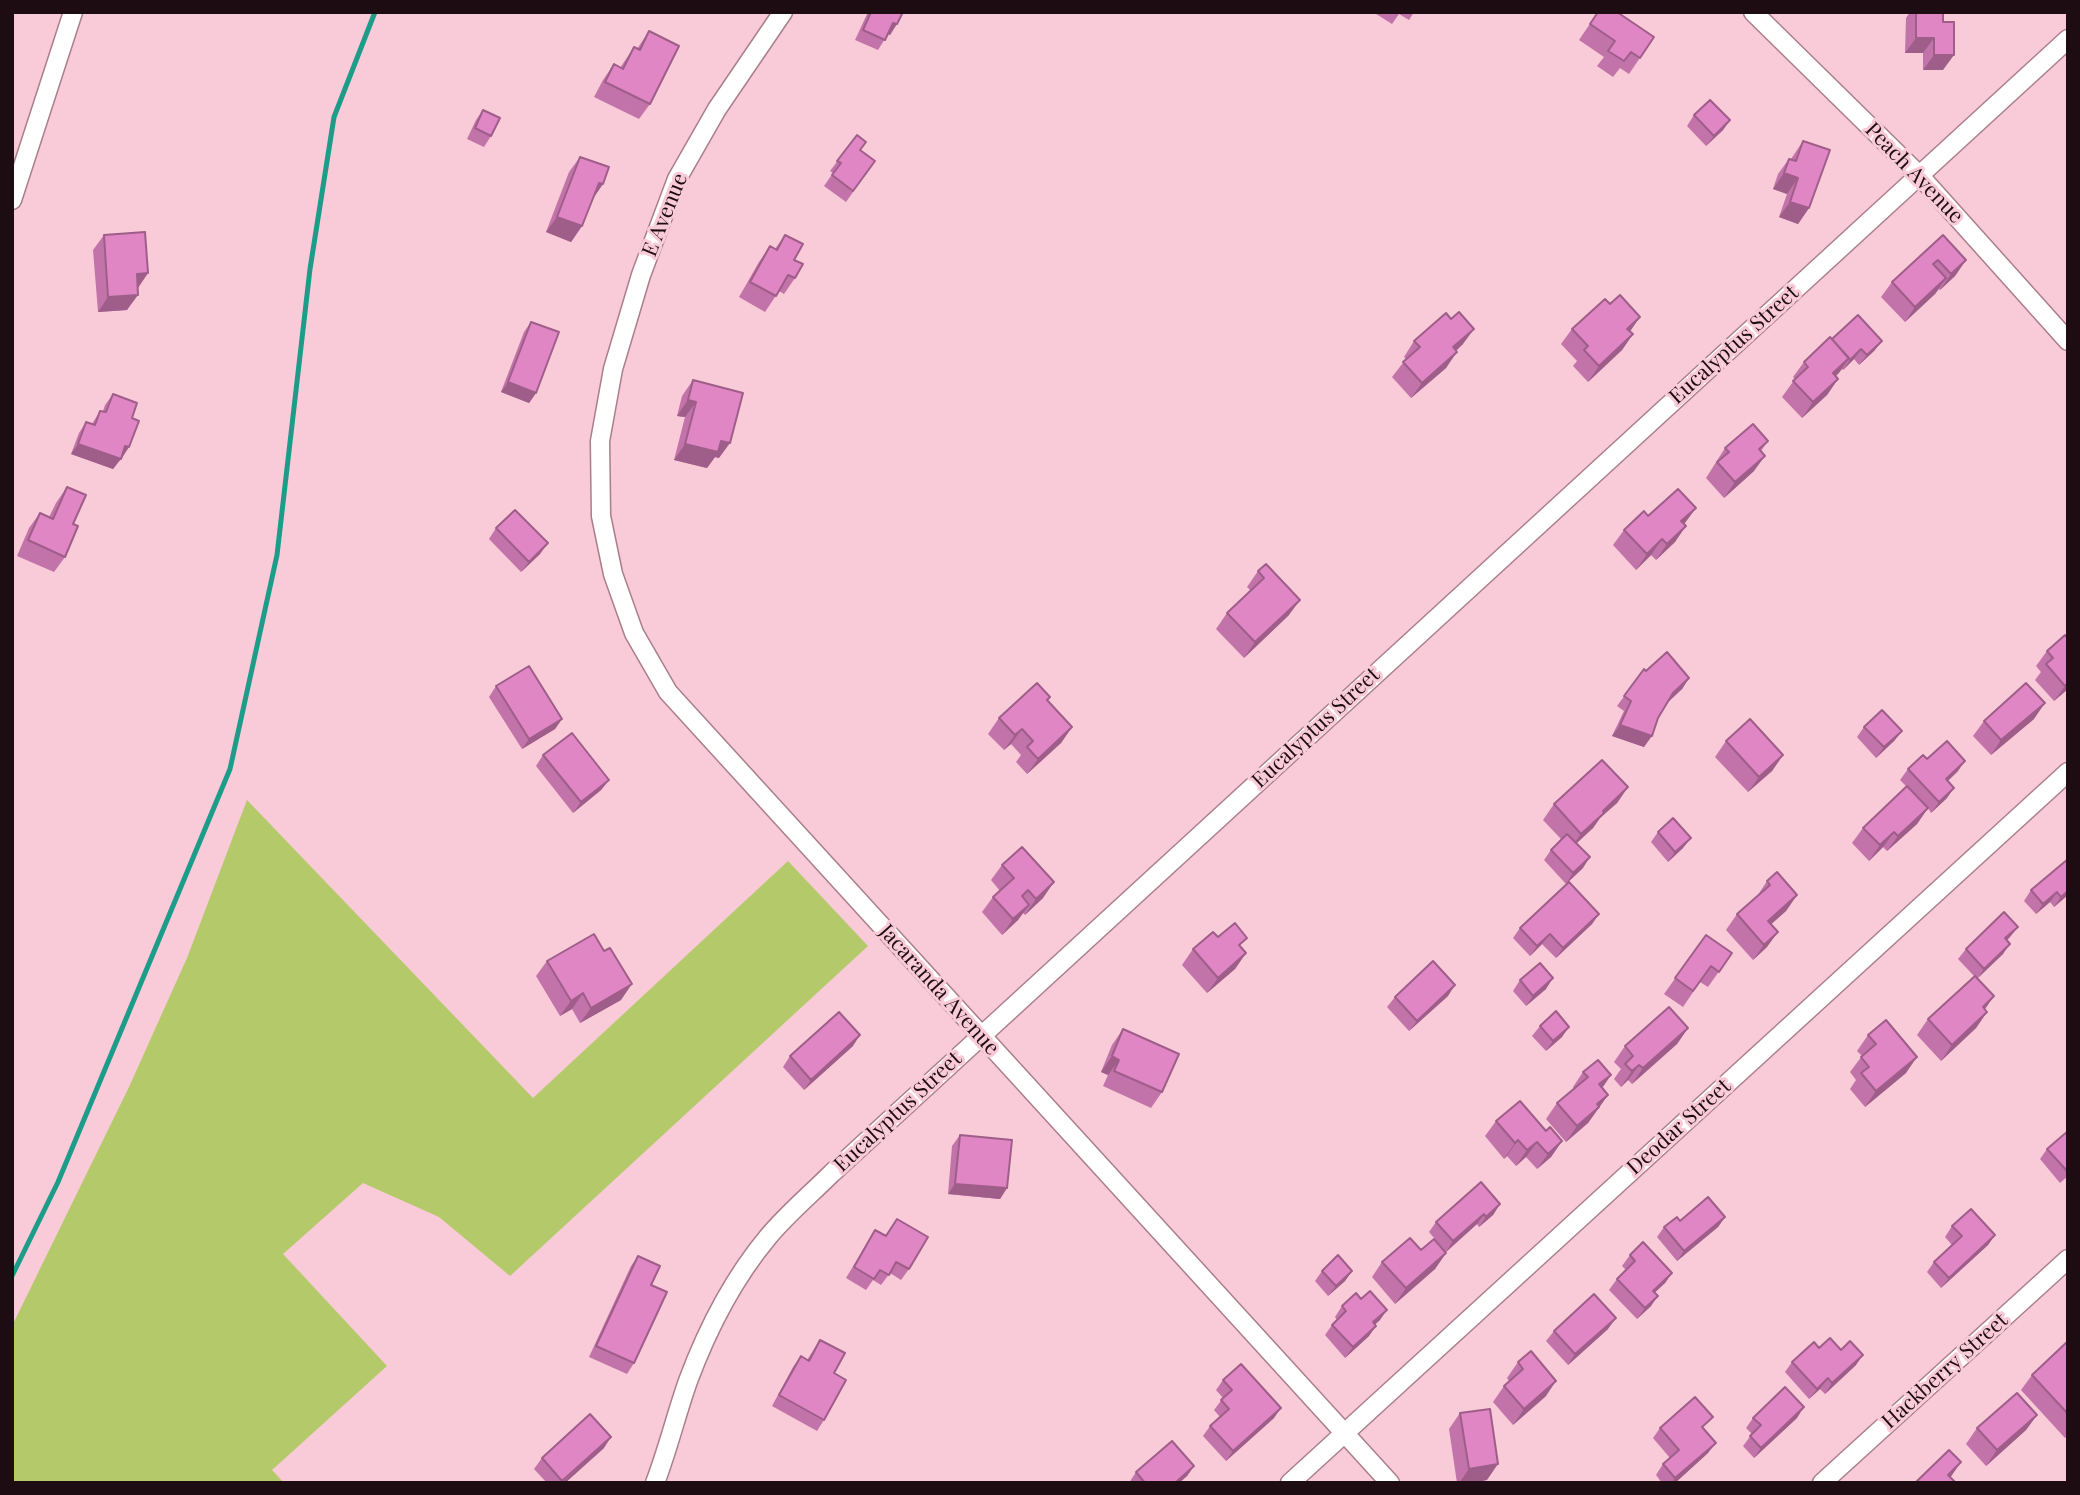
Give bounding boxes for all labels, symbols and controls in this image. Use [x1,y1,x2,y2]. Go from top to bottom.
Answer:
street label: Peach Avenue [1860,117,1968,229]
street label: E Avenue [637,170,693,260]
street label: Eucalyptus Street [1664,280,1804,410]
street label: Eucalyptus Street [1247,662,1385,794]
street label: Jacaranda Avenue [874,920,1004,1060]
street label: Eucalyptus Street [829,1046,967,1178]
street label: Deodar Street [1622,1074,1736,1180]
street label: Hackberry Street [1877,1308,2013,1434]

